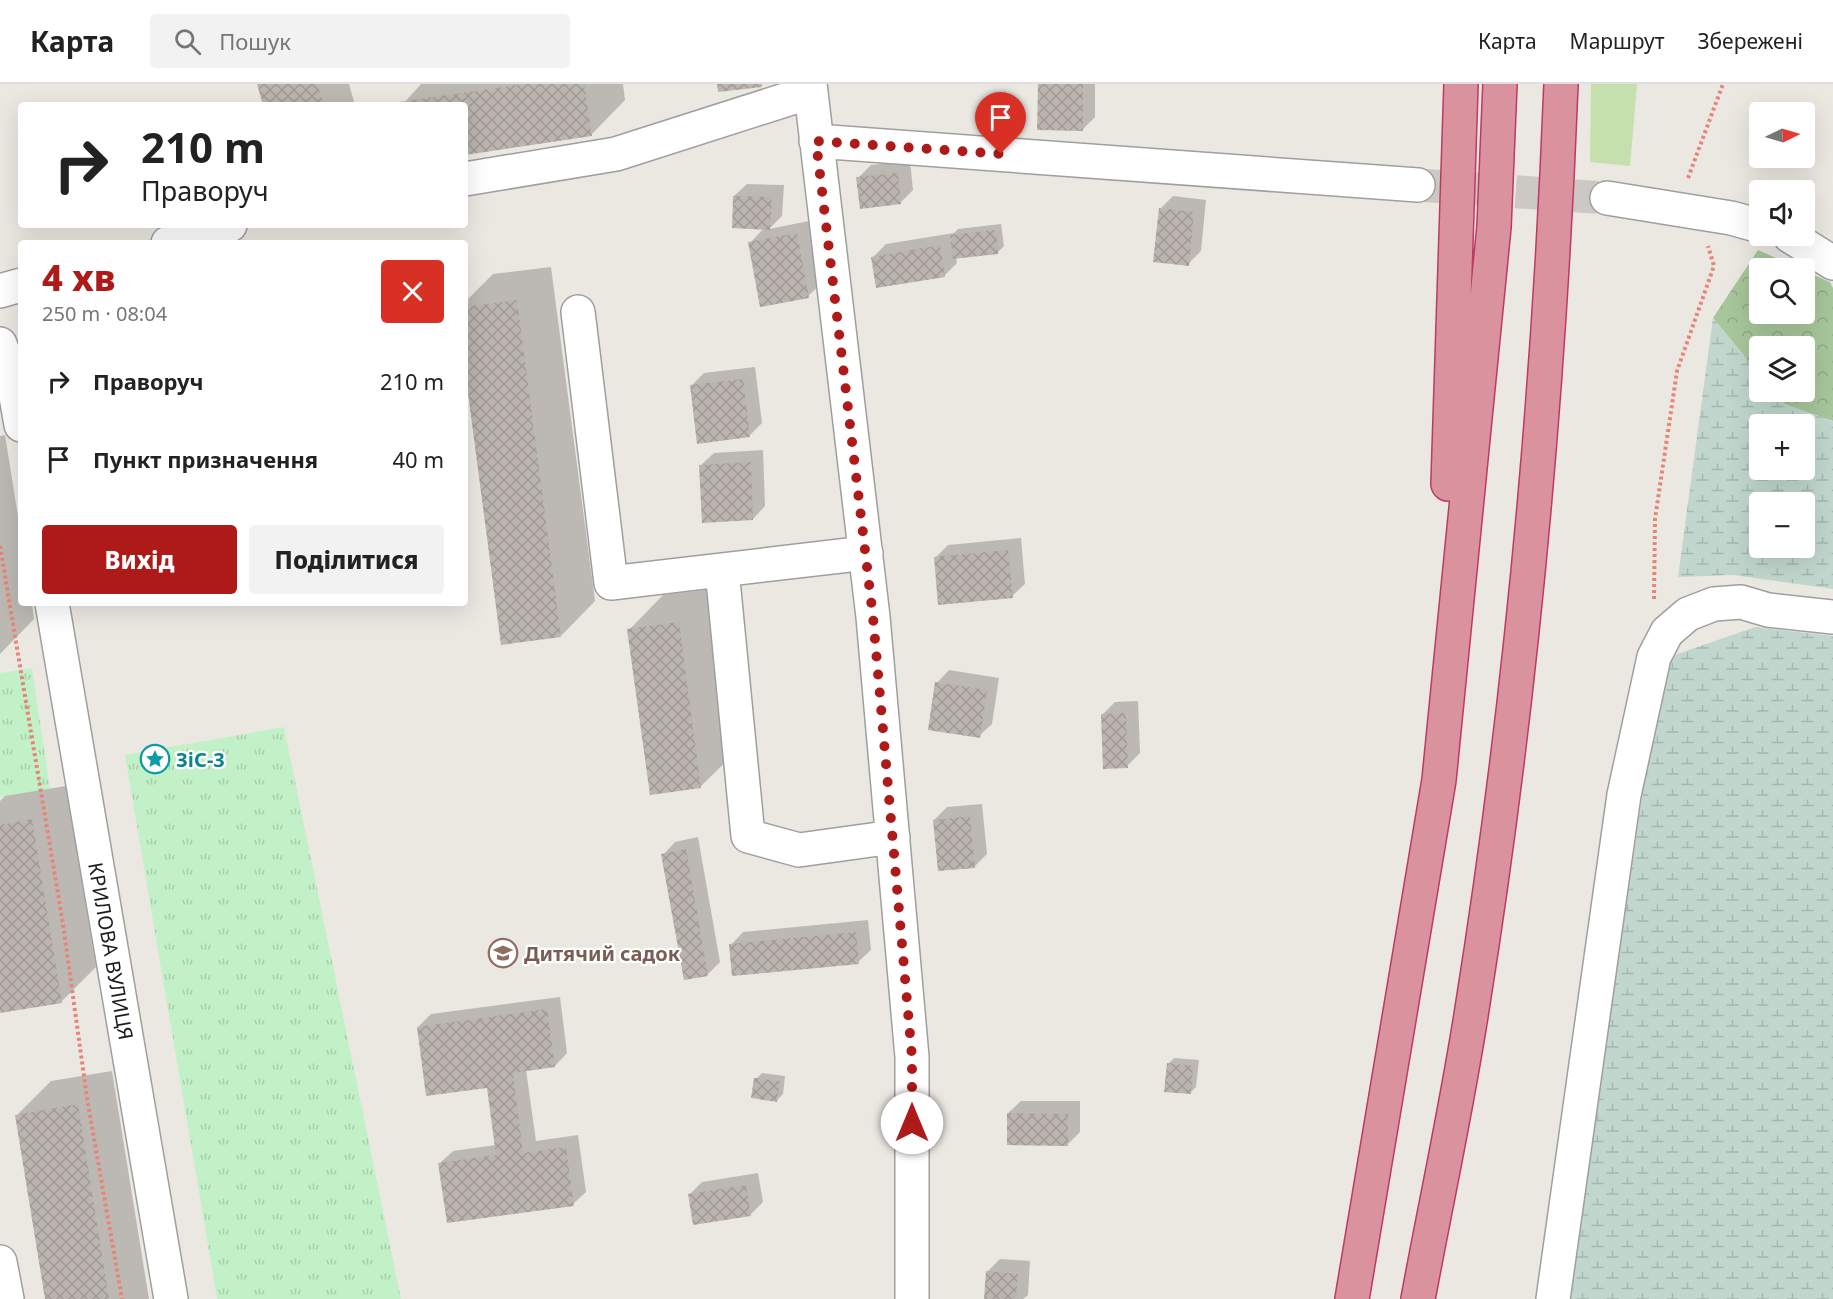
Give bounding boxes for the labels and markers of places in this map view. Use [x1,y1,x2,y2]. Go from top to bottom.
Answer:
pin [975,92,1026,154]
place icon: ЗіС-3 [139,743,171,775]
place label: ЗіС-3 [176,746,225,773]
school or university icon: Дитячий садок [487,937,519,969]
place label: Дитячий садок [524,940,681,967]

